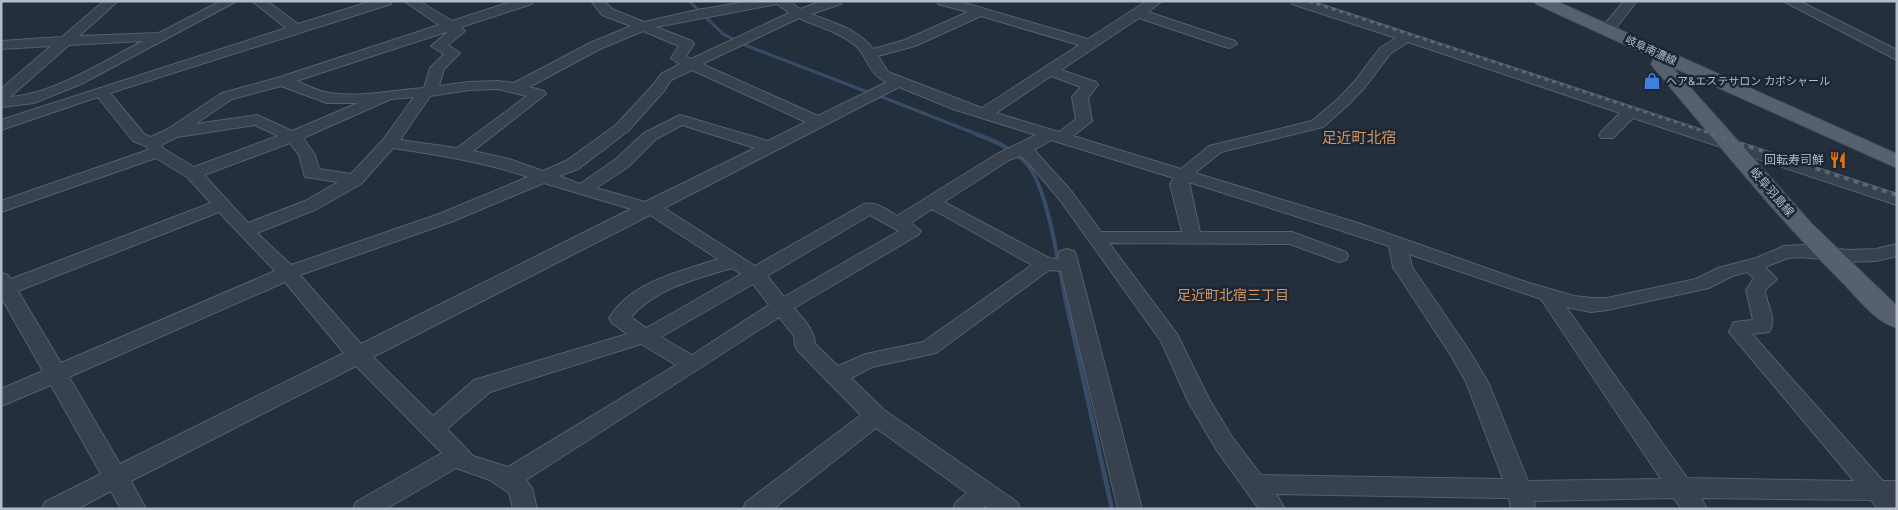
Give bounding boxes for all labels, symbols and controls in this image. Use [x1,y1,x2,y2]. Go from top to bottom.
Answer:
street label: 岐阜南濃線 [1624,32,1679,67]
shop icon: ヘア&エステサロン カポシャール [1642,71,1662,91]
place label: ヘア&エステサロン カポシャール [1666,74,1830,87]
district label: 足近町北宿 [1321,128,1397,146]
restaurant icon: 回転寿司鮮 [1828,150,1848,170]
place label: 回転寿司鮮 [1764,152,1824,167]
street label: 岐阜羽島線 [1747,164,1798,219]
district label: 足近町北宿三丁目 [1177,286,1289,303]

